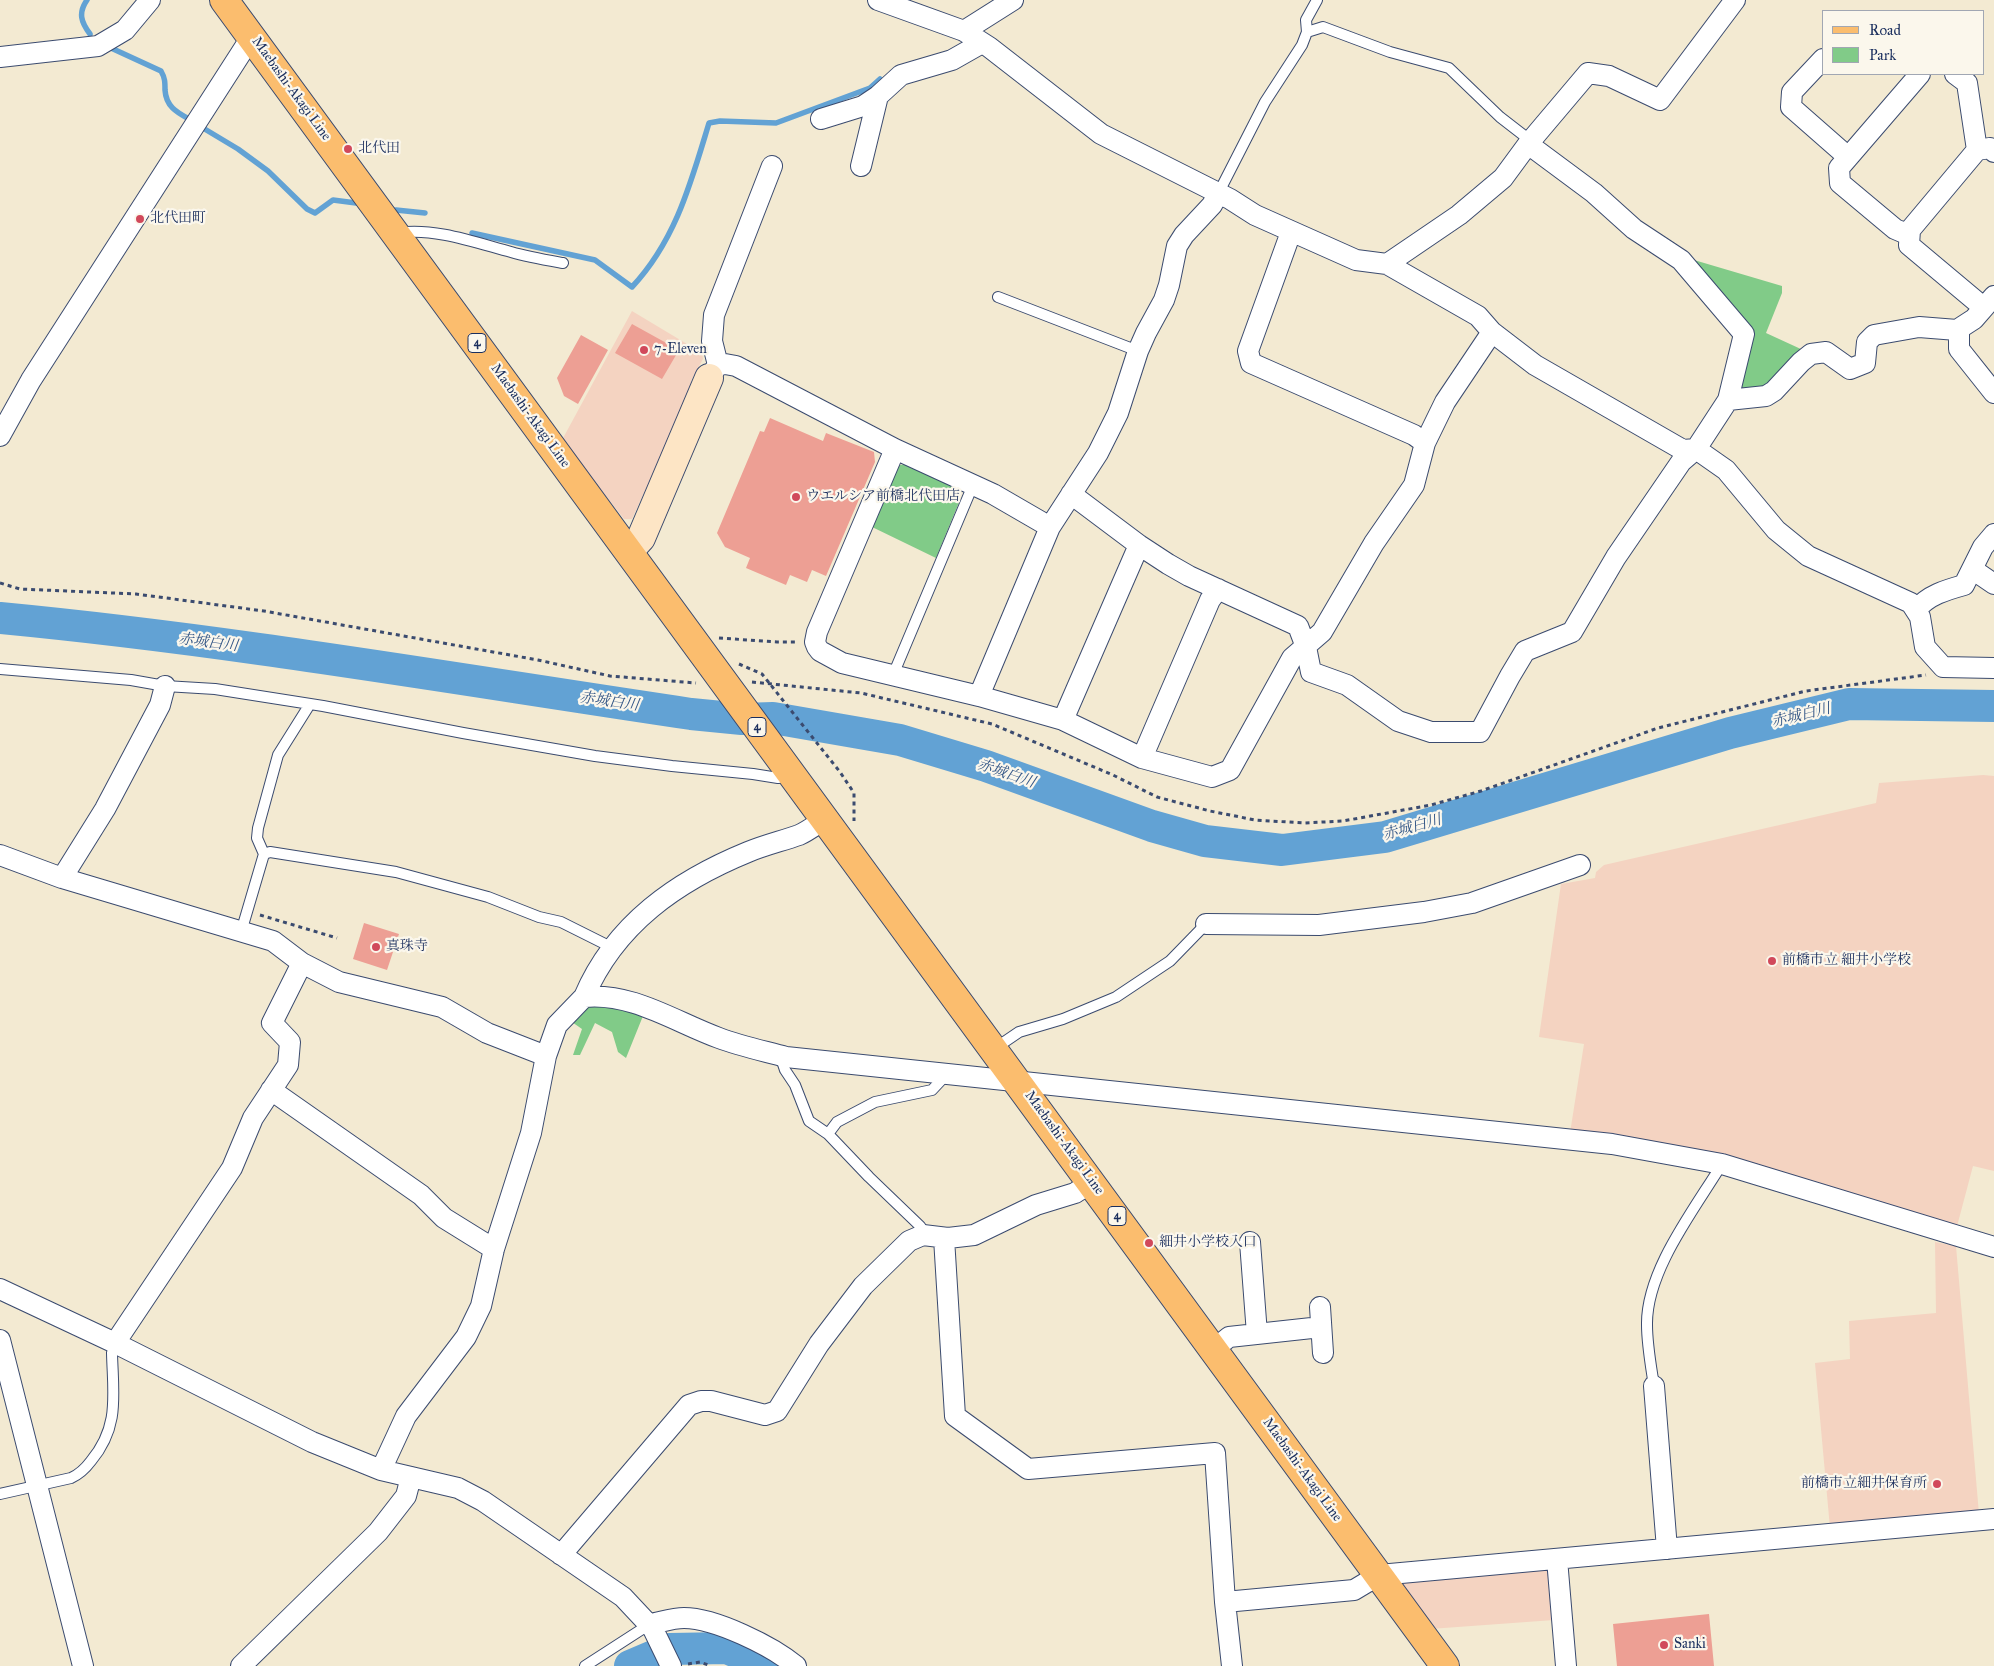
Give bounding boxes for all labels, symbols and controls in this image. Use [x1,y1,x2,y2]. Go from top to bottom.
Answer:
legend [1822,10,1984,75]
text: Road [1869,21,1901,39]
street label: Maebashi-Akagi Line [248,34,334,144]
text: Park [1869,46,1896,64]
place label: 北代田 [358,141,400,157]
marker: 北代田 [342,143,354,155]
place label: 北代田町 [150,211,206,227]
marker: 北代田町 [134,213,146,225]
road number: 4 [468,333,486,352]
place label: 7-Eleven [654,342,707,358]
marker: 7-Eleven [638,344,650,356]
street label: Maebashi-Akagi Line [487,361,573,471]
place label: ウエルシア前橋北代田店 [806,489,960,505]
marker: ウエルシア前橋北代田店 [790,491,802,503]
water label: 赤城白川 [177,630,239,656]
water label: 赤城白川 [578,689,640,715]
water label: 赤城白川 [1770,700,1832,732]
road number: 4 [748,718,766,736]
water label: 赤城白川 [975,756,1037,792]
water label: 赤城白川 [1381,811,1443,845]
place label: 真珠寺 [386,939,428,955]
marker: 真珠寺 [370,941,382,953]
place label: 前橋市立 細井小学校 [1782,953,1911,969]
marker: 前橋市立 細井小学校 [1766,955,1778,967]
street label: Maebashi-Akagi Line [1021,1088,1107,1198]
road number: 4 [1108,1206,1126,1226]
place label: 細井小学校入口 [1159,1235,1257,1251]
marker: 細井小学校入口 [1143,1237,1155,1249]
street label: Maebashi-Akagi Line [1259,1415,1345,1525]
place label: 前橋市立細井保育所 [1801,1476,1927,1492]
marker: 前橋市立細井保育所 [1931,1478,1943,1490]
place label: Sanki [1674,1637,1706,1653]
marker: Sanki [1658,1639,1670,1651]

